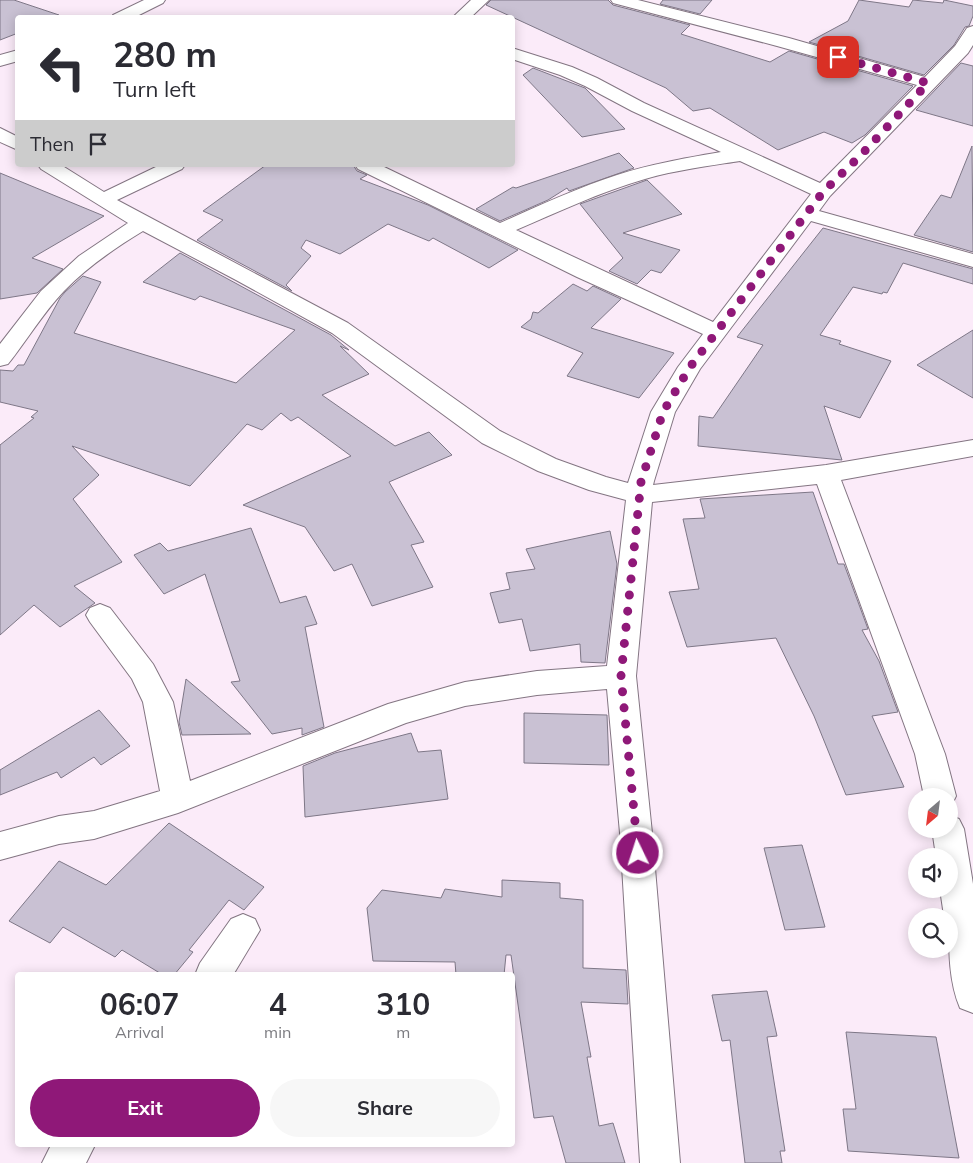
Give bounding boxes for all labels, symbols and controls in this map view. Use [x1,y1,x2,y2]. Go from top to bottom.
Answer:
text: 280 m [113,32,217,76]
icon: left [30,35,95,100]
pin [817,36,859,78]
icon: arrive [824,43,852,71]
text: Turn left [113,75,196,103]
icon: arrive [84,130,112,158]
text: Then [30,132,74,156]
north arrow [908,788,958,838]
map controls [908,788,958,958]
position arrow [611,826,663,878]
button: sound [908,848,958,898]
button: search [908,908,958,958]
text: 06:07 [100,985,179,1023]
text: 4 [269,985,287,1023]
text: 310 [376,985,430,1023]
text: Arrival [115,1022,164,1042]
text: min [264,1022,291,1042]
text: m [396,1022,410,1042]
button: Exit [30,1079,260,1137]
button: Share [270,1079,500,1137]

